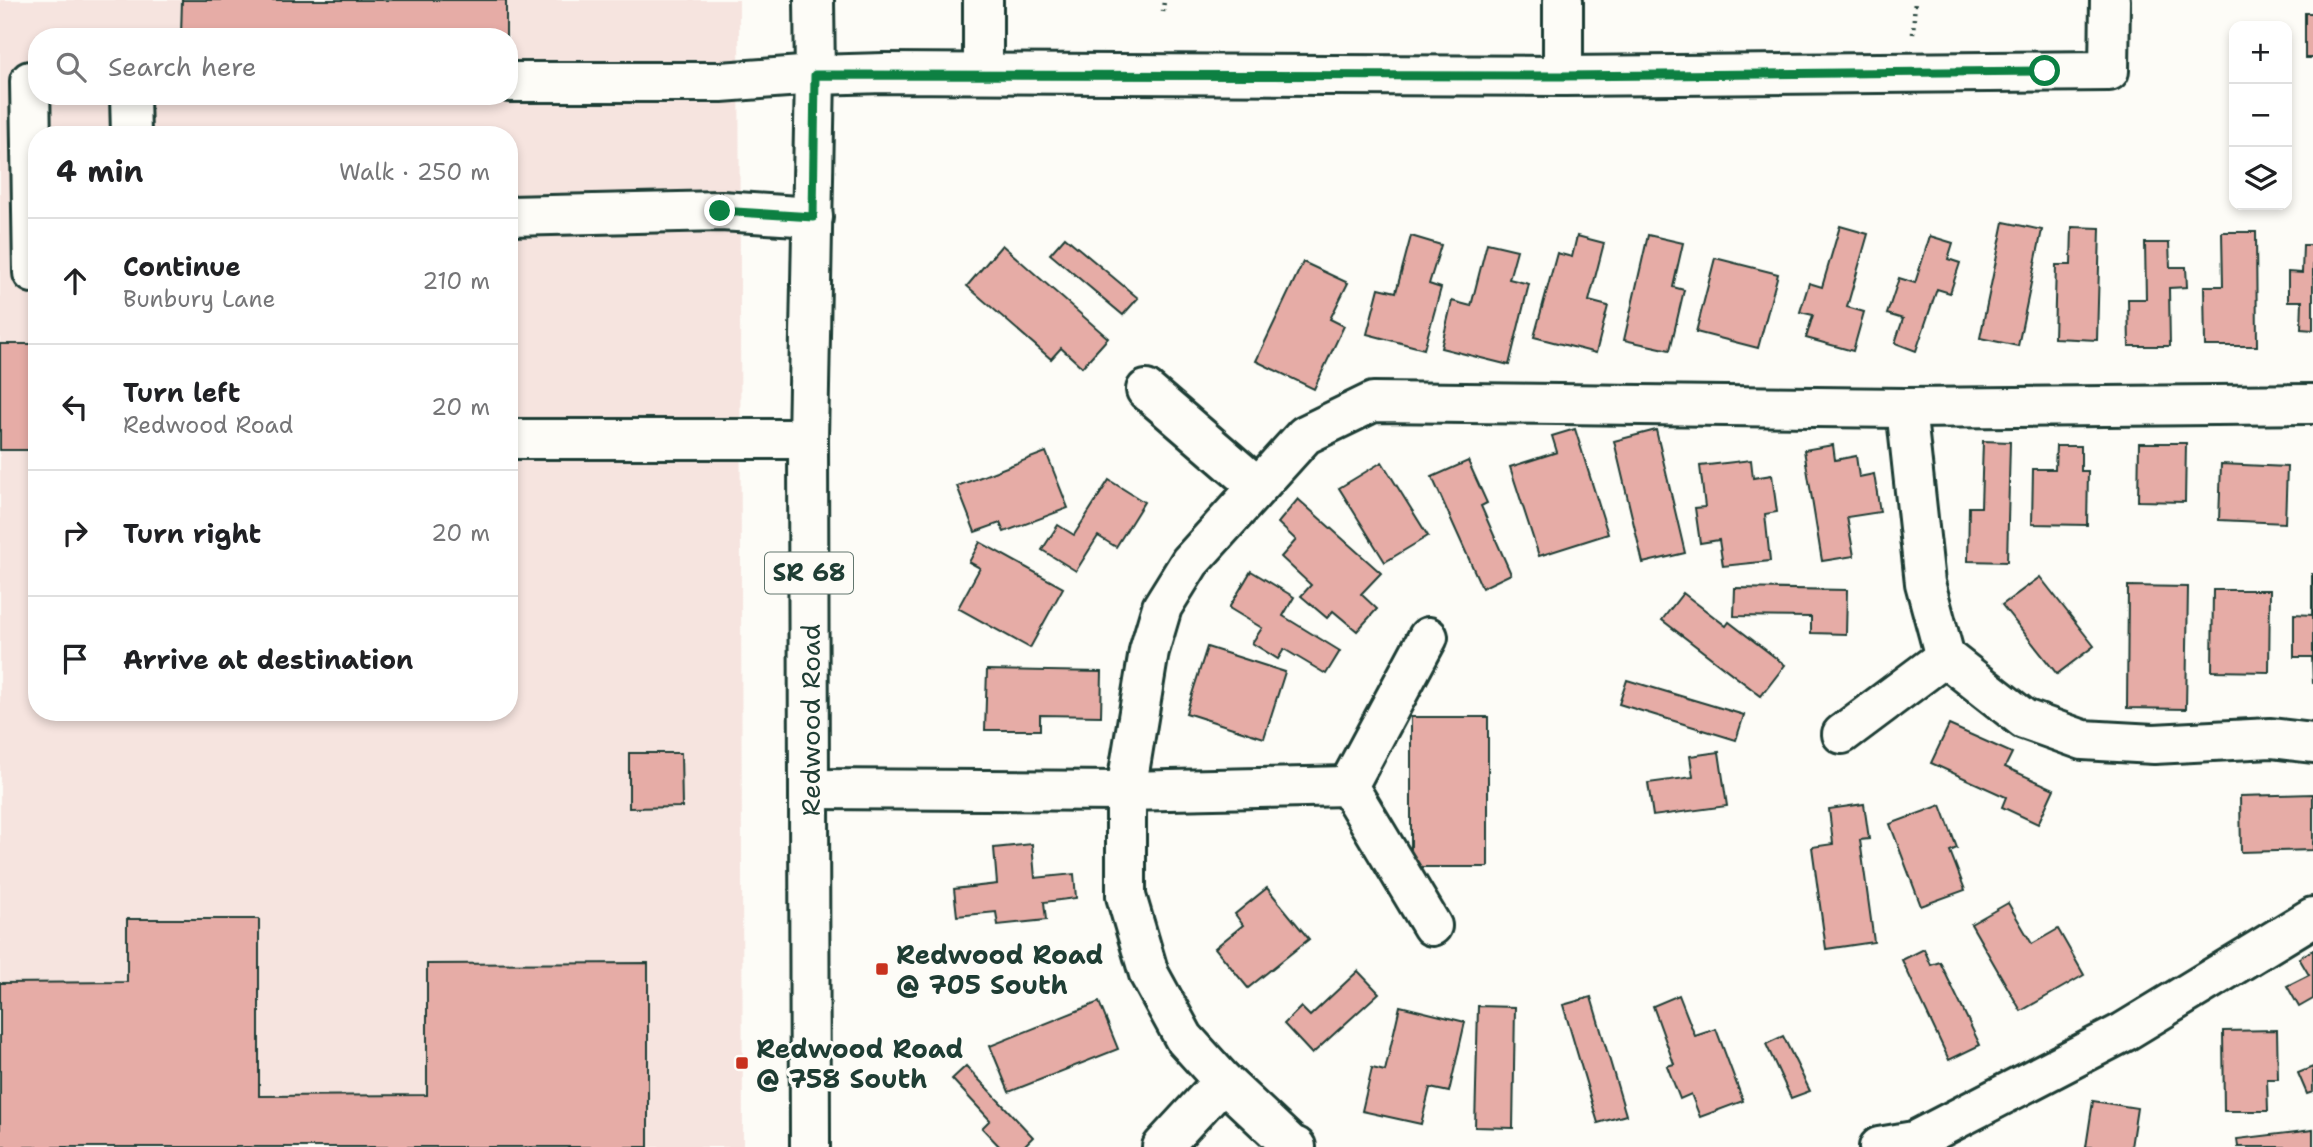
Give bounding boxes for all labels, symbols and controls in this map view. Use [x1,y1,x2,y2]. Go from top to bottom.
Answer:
map controls [2229,21,2292,210]
button: + [2229,21,2292,84]
search box [28,28,518,105]
icon: search [52,48,90,86]
text: Search here [108,49,257,84]
route start [2029,55,2060,86]
button: − [2229,84,2292,147]
button: layers [2229,147,2292,210]
text: 4 min [56,151,143,192]
text: Walk · 250 m [339,157,490,187]
route end [704,195,735,226]
text: Continue [123,249,241,284]
icon: ahead [56,262,94,300]
text: 210 m [422,266,490,296]
text: Bunbury Lane [123,284,275,314]
text: Turn left [123,375,240,410]
icon: left [56,388,94,426]
text: 20 m [431,392,490,422]
text: Redwood Road [123,410,293,440]
icon: right [56,514,94,552]
text: Turn right [123,516,261,551]
text: 20 m [431,518,490,548]
road number: SR 68 [765,552,853,594]
street label: Redwood Road [793,624,828,816]
icon: arrive [56,640,94,678]
text: Arrive at destination [123,642,413,677]
place label: Redwood Road @ 705 South [896,937,1104,1002]
marker: Redwood Road @ 705 South [874,961,890,977]
place label: Redwood Road @ 758 South [756,1031,964,1096]
marker: Redwood Road @ 758 South [734,1055,750,1071]

